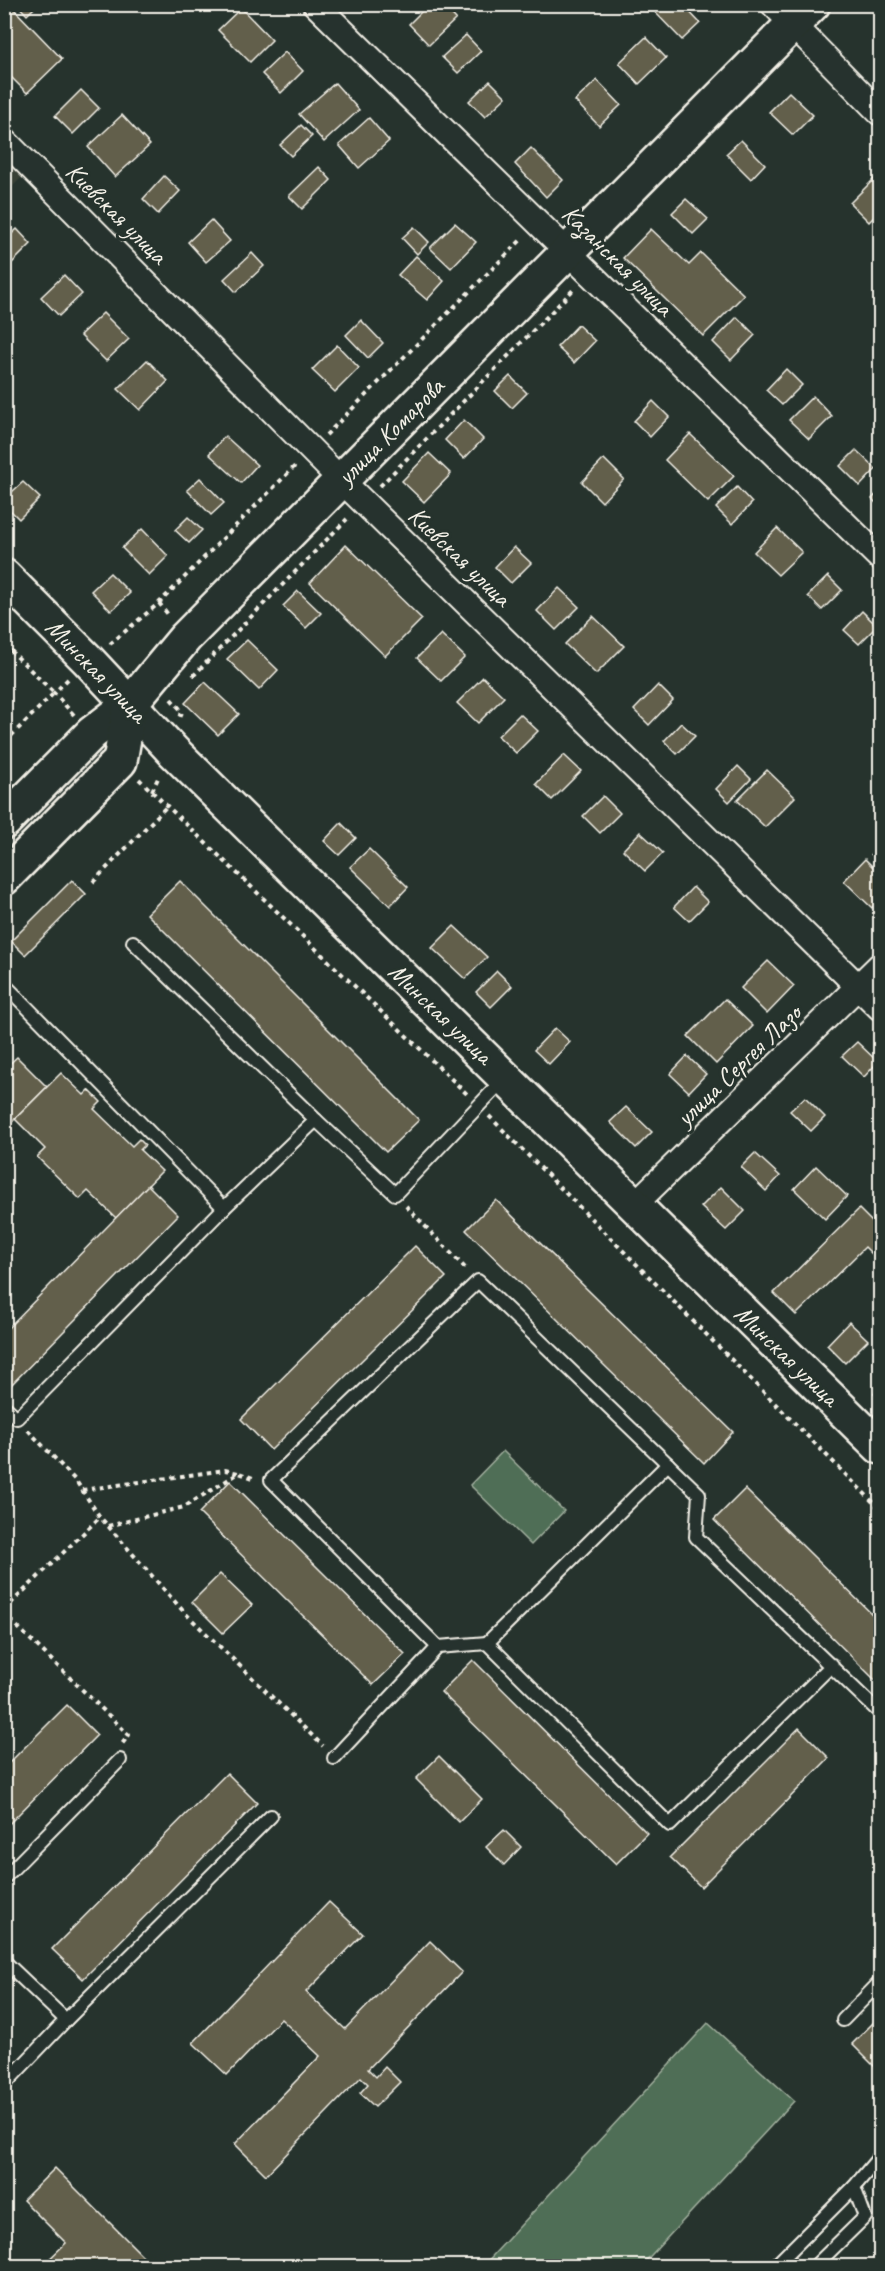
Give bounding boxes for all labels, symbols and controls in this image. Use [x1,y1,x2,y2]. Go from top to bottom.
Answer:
street label: Киевская улица [59,155,176,272]
street label: Казанская улица [554,198,682,325]
street label: улица Комарова [328,369,452,494]
street label: Киевская улица [401,499,519,615]
street label: Минская улица [39,611,156,731]
street label: Минская улица [381,955,502,1073]
street label: улица Сергея Лазо [667,995,810,1135]
street label: Минская улица [727,1297,848,1415]

